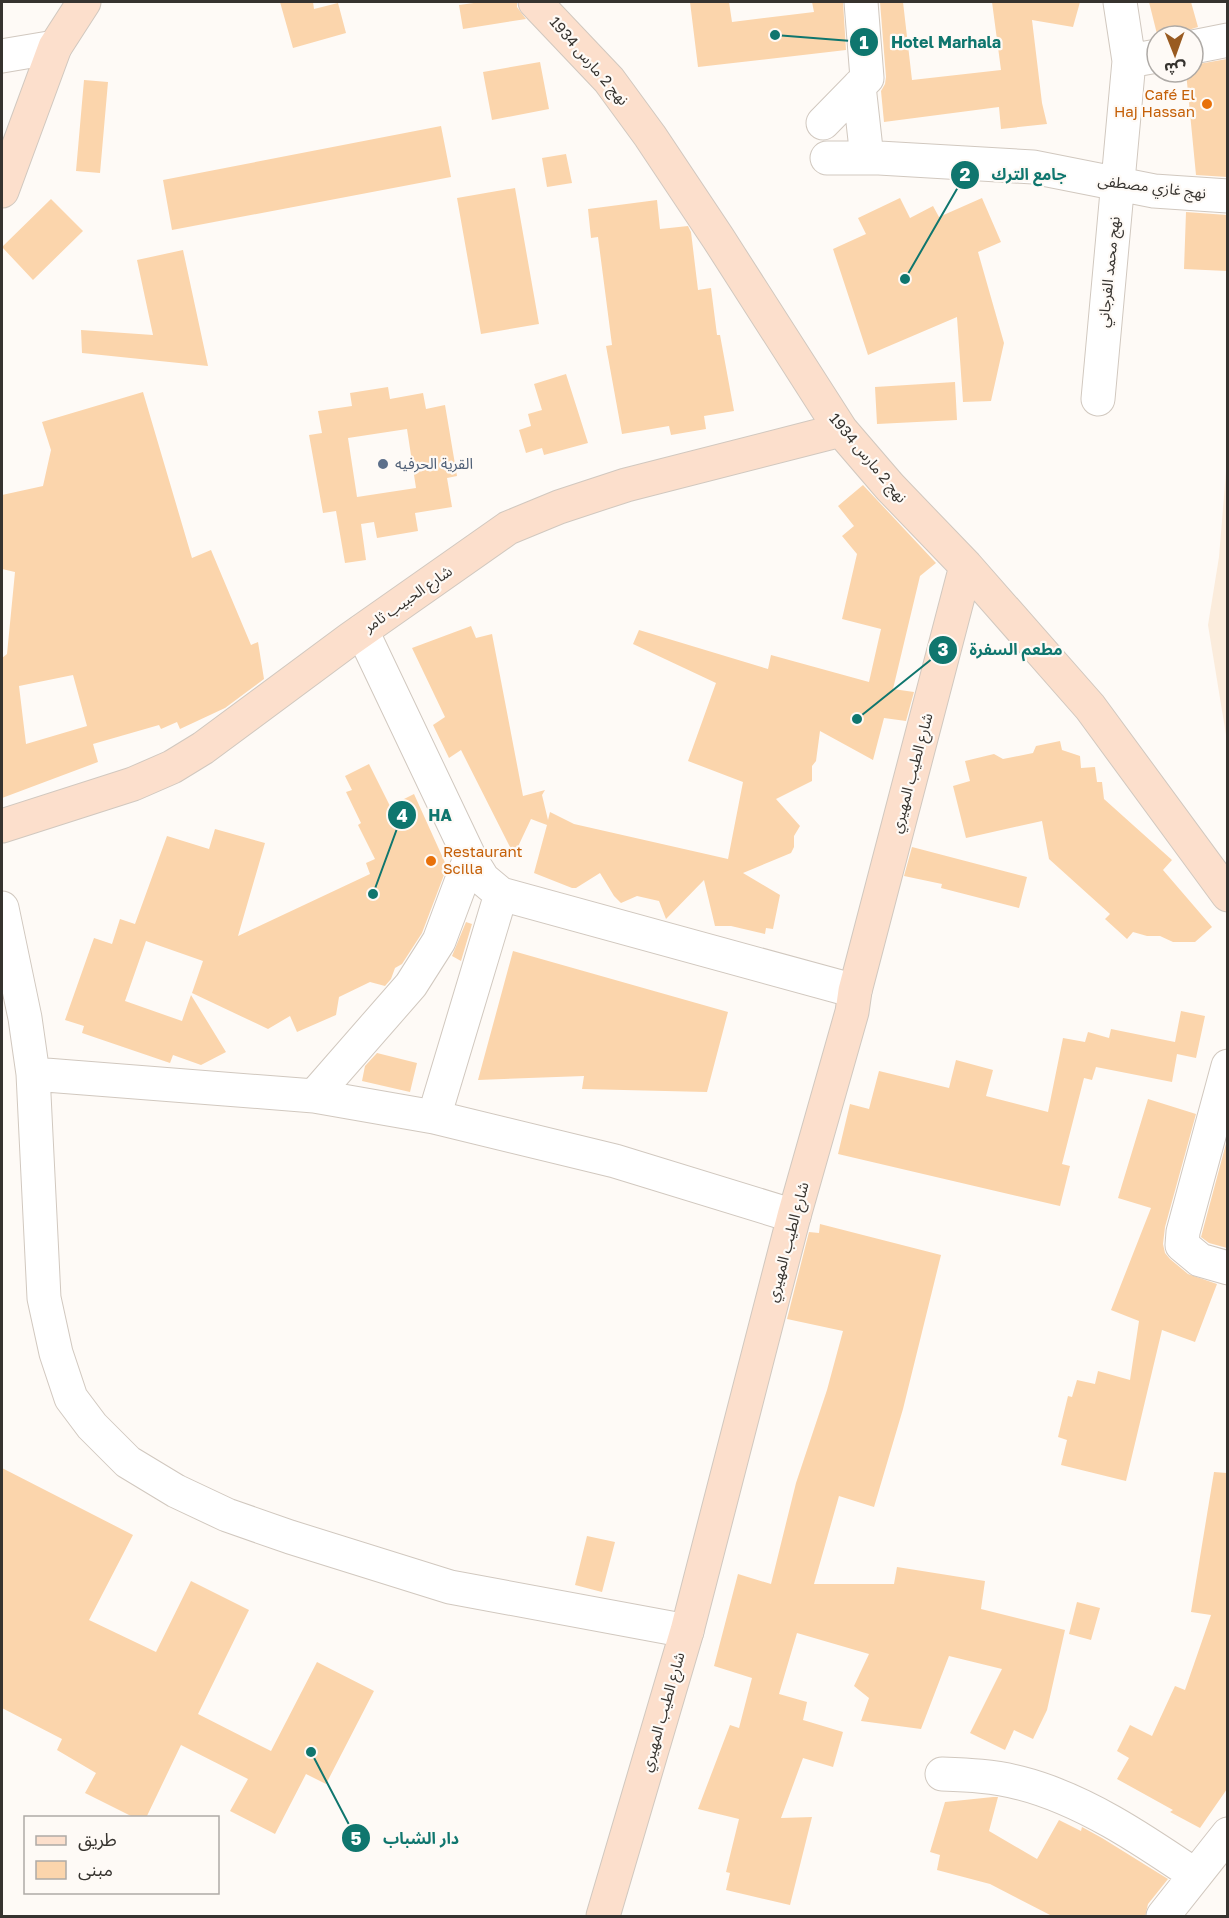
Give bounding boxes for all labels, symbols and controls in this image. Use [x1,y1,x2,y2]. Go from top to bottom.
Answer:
street label: نهج 2 مارس 1934 [544,13,633,111]
north arrow [1145,24,1205,84]
callout: Hotel Marhala [849,25,1013,59]
text: 1 [859,31,869,53]
text: Hotel Marhala [891,32,1001,52]
text: ش [1164,59,1186,79]
place label: Café El Haj Hassan [1114,85,1195,120]
marker: Café El Haj Hassan [1200,97,1214,111]
callout: جامع الترك [950,158,1078,192]
text: 2 [960,163,971,185]
text: جامع الترك [992,164,1066,187]
street label: نهج غازي مصطفى [1096,170,1207,206]
street label: نهج محمد الفرجاني [1093,216,1127,329]
street label: نهج 2 مارس 1934 [823,409,911,508]
place label: القرية الحرفيه [395,454,473,473]
marker: القرية الحرفيه [376,457,390,471]
street label: شارع الحبيب ثامر [359,561,457,639]
callout: مطعم السفرة [928,633,1075,667]
text: 3 [938,638,949,660]
text: مطعم السفرة [970,639,1062,662]
street label: شارع الطيب المهيري [886,711,940,836]
callout: HA [387,798,464,832]
text: 4 [396,804,408,826]
text: HA [428,805,452,825]
place label: Restaurant Scilla [443,842,523,877]
marker: Restaurant Scilla [424,854,438,868]
street label: شارع الطيب المهيري [762,1180,816,1305]
street label: شارع الطيب المهيري [636,1650,692,1775]
legend [24,1816,219,1894]
callout: دار الشباب [341,1821,471,1855]
text: 5 [351,1827,362,1849]
text: طريق [78,1828,117,1851]
text: دار الشباب [383,1828,459,1848]
text: مبنى [78,1858,113,1881]

